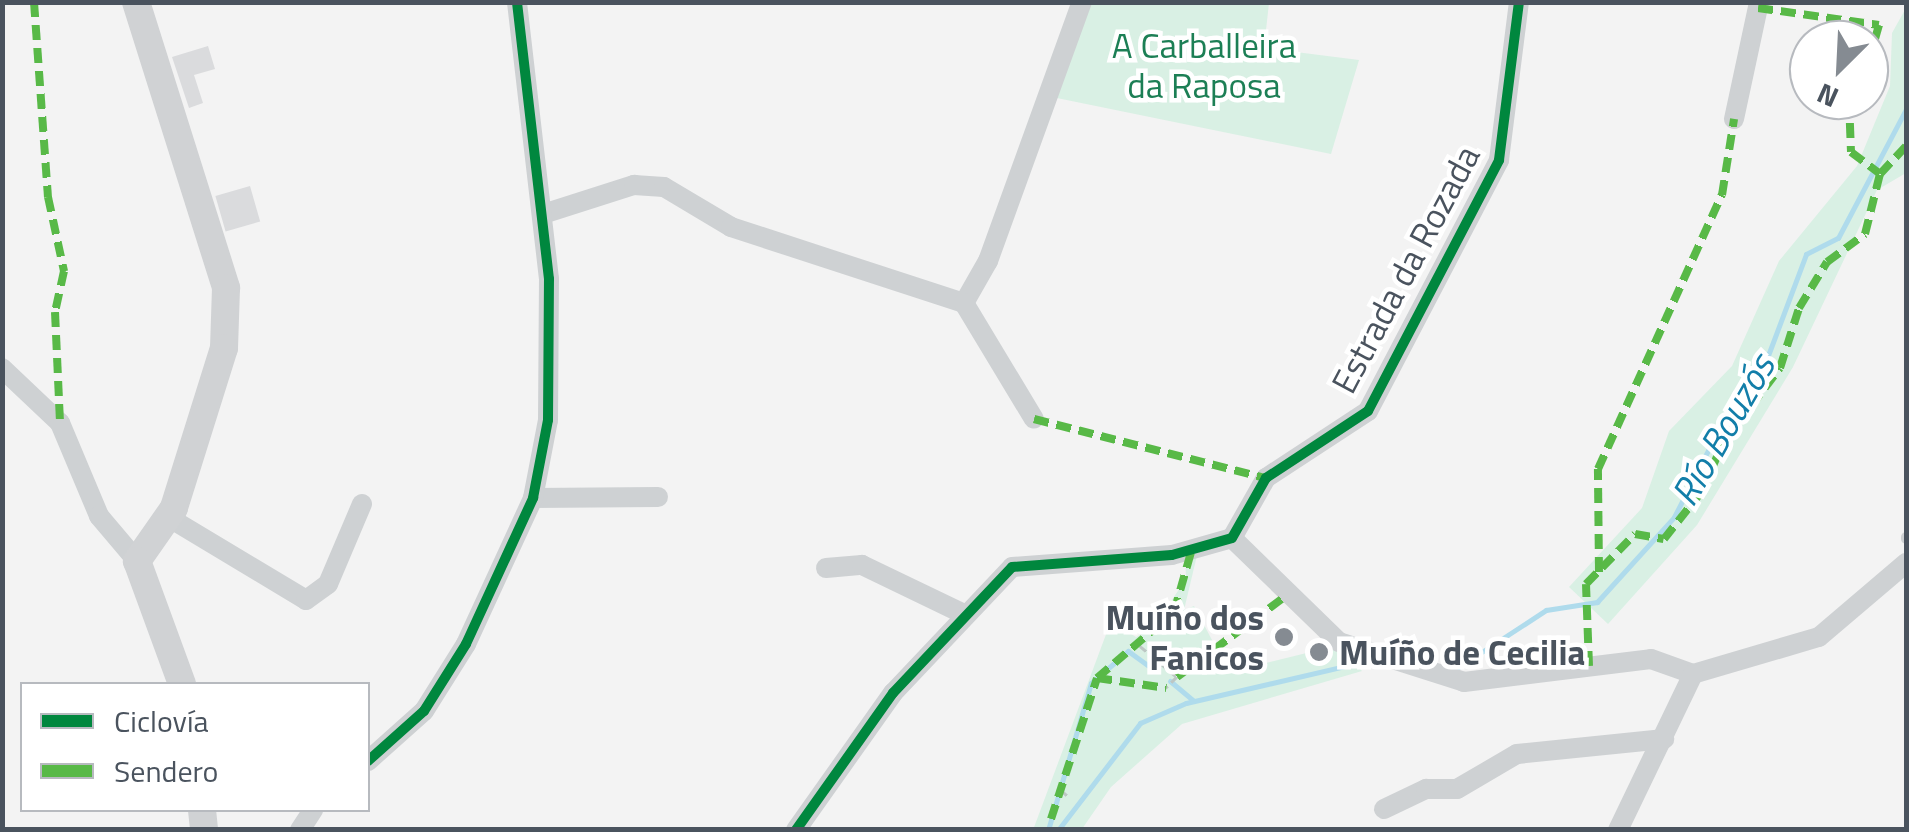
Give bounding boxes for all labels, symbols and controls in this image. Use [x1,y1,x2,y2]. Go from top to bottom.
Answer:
north arrow [1789,20,1889,120]
park label: A Carballeira da Raposa [1112,24,1296,106]
text: N [1810,72,1845,120]
street label: Estrada da Rozada [1322,138,1488,400]
water label: Río Bouzós [1662,346,1784,514]
place label: Muíño dos Fanicos [1106,596,1264,678]
marker: Muíño dos Fanicos [1273,626,1295,648]
place label: Muíño de Cecilia [1339,631,1585,673]
marker: Muíño de Cecilia [1308,641,1330,663]
legend [20,682,370,812]
text: Ciclovía [114,698,209,744]
text: Sendero [114,748,218,794]

